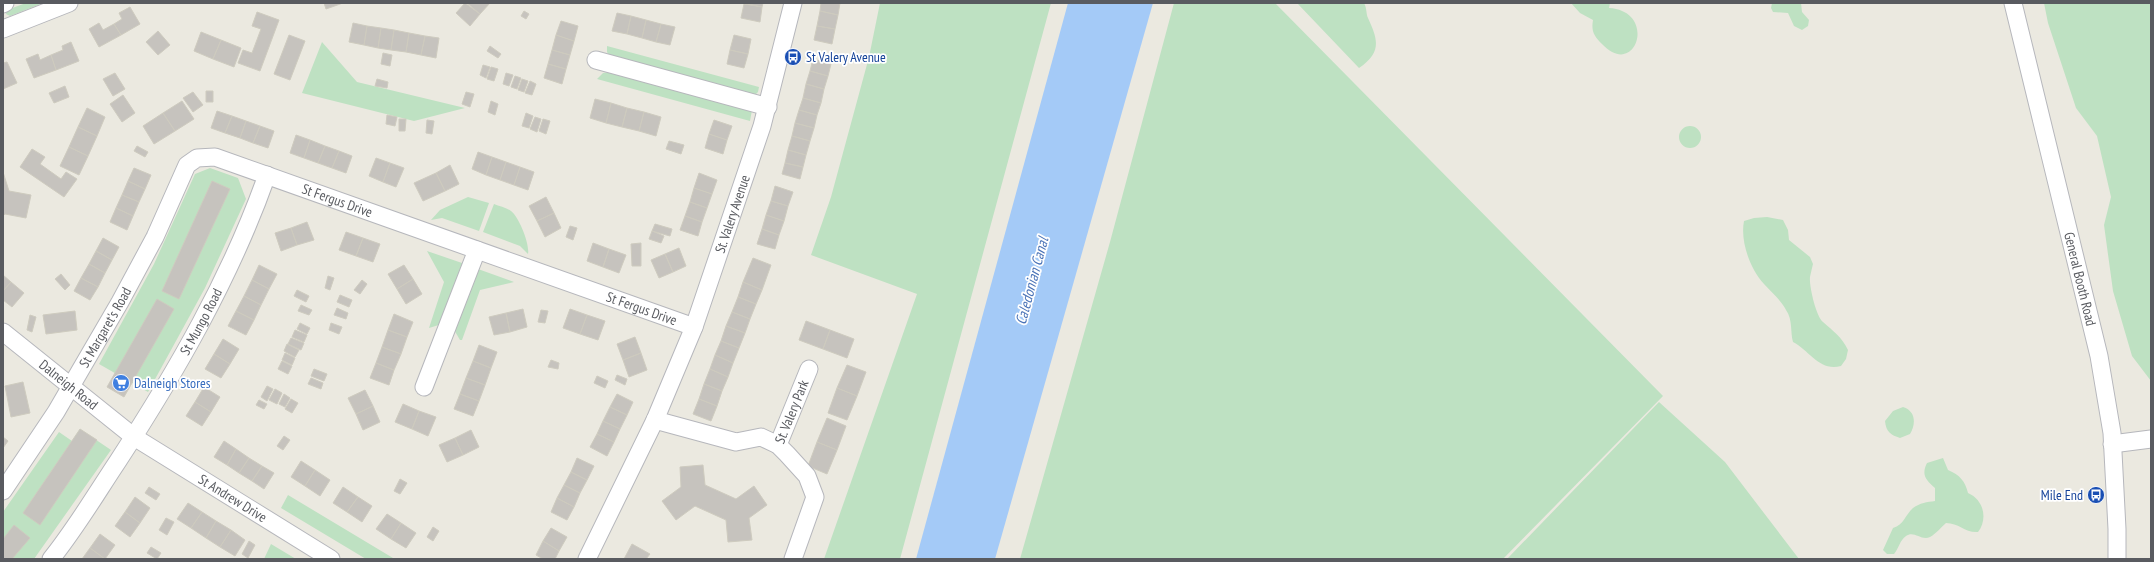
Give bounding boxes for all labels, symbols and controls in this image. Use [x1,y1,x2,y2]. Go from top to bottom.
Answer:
bus stop icon: St Valery Avenue [783,47,803,67]
place label: St Valery Avenue [806,48,886,66]
street label: St. Valery Avenue [711,172,754,255]
street label: St Fergus Drive [300,180,375,221]
street label: General Booth Road [2060,230,2100,328]
water label: Caledonian Canal [1011,234,1053,327]
street label: St Margaret's Road [75,284,135,371]
street label: St Mungo Road [176,285,226,358]
street label: St Fergus Drive [604,288,680,329]
street label: Dalneigh Road [35,356,102,414]
supermarket icon: Dalneigh Stores [111,373,131,393]
place label: Dalneigh Stores [134,374,211,392]
street label: St. Valery Park [771,377,813,446]
street label: St Andrew Drive [195,470,270,526]
bus stop icon: Mile End [2086,485,2106,505]
place label: Mile End [2041,486,2083,504]

